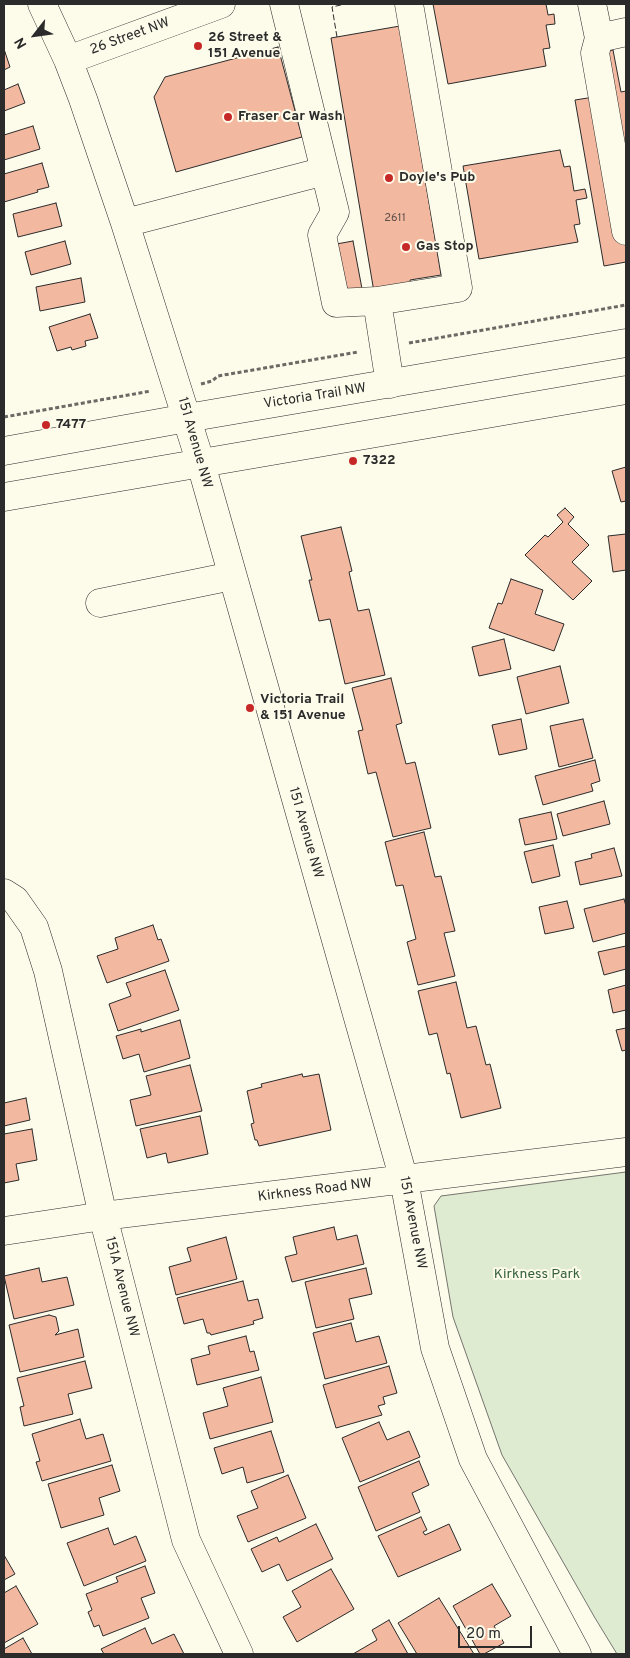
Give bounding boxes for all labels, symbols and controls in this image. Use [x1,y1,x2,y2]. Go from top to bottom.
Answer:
north arrow [10,10,60,60]
street label: 26 Street NW [88,15,172,59]
place label: 26 Street & 151 Avenue [208,30,282,62]
text: N [12,34,31,51]
marker: 26 Street & 151 Avenue [192,40,204,52]
place label: Fraser Car Wash [238,109,343,125]
marker: Fraser Car Wash [222,111,234,123]
place label: Doyle's Pub [399,170,475,186]
marker: Doyle's Pub [383,172,395,184]
house number: 2611 [384,212,406,226]
place label: Gas Stop [416,239,473,255]
marker: Gas Stop [400,241,412,253]
street label: Victoria Trail NW [263,381,367,413]
street label: 151 Avenue NW [173,395,215,491]
place label: 7477 [56,417,86,433]
marker: 7477 [40,419,52,431]
place label: 7322 [363,453,396,469]
marker: 7322 [347,455,359,467]
place label: Victoria Trail & 151 Avenue [260,692,346,724]
marker: Victoria Trail & 151 Avenue [244,702,256,714]
street label: 151 Avenue NW [284,785,326,881]
street label: 151 Avenue NW [395,1175,429,1271]
street label: Kirkness Road NW [257,1176,373,1206]
street label: 151A Avenue NW [100,1235,142,1339]
park label: Kirkness Park [494,1267,580,1283]
scale bar [460,1616,534,1648]
text: 20 m [466,1625,501,1644]

